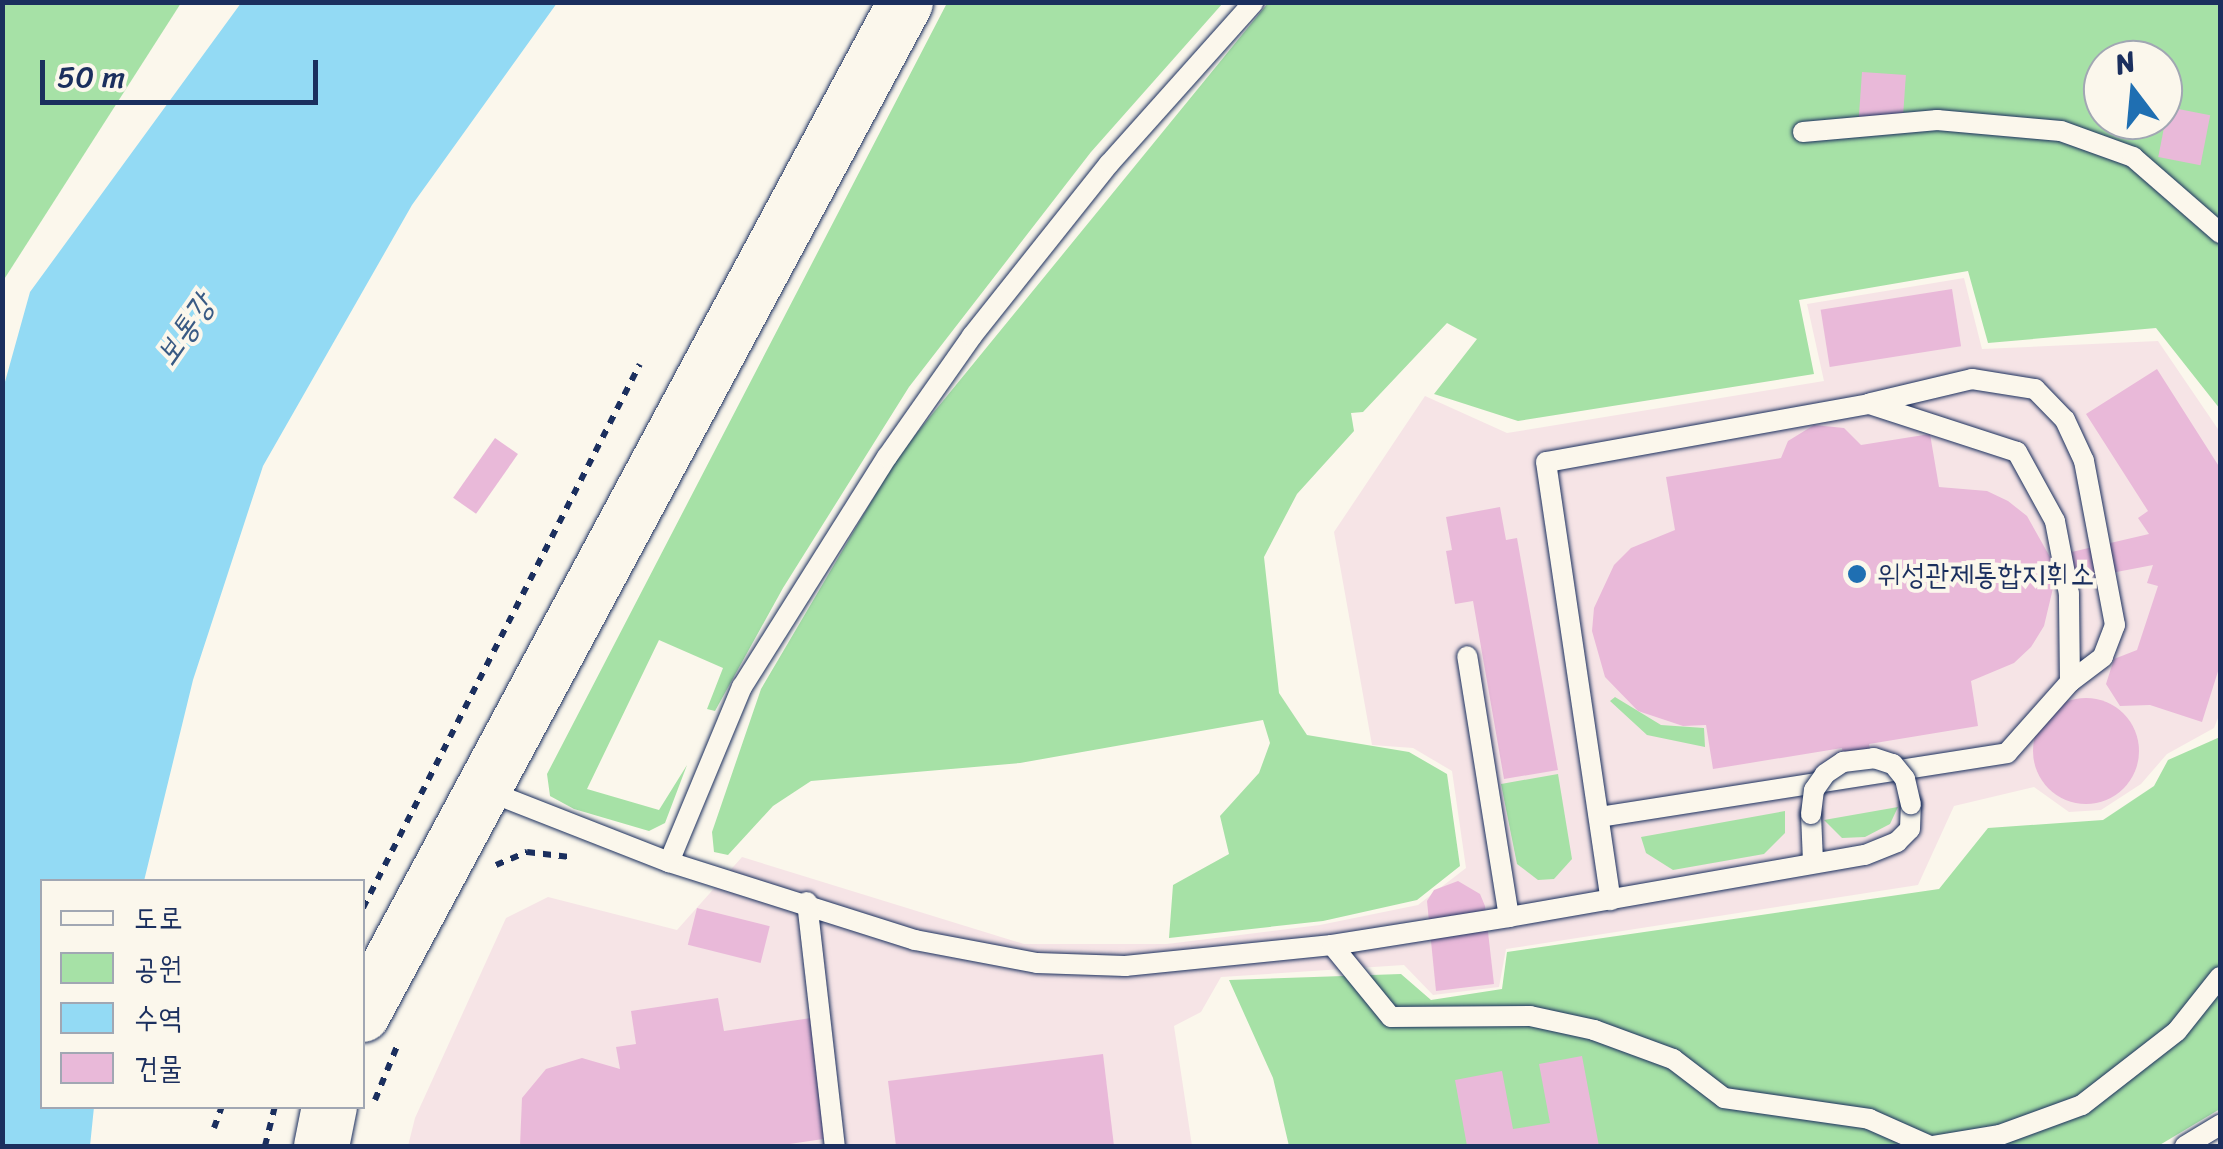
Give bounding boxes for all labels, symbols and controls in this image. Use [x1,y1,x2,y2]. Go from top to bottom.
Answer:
text: N [2109,36,2141,89]
scale bar [45,40,322,102]
north arrow [2083,40,2183,140]
text: 50 m [57,50,125,104]
water label: 보통강 [147,287,223,373]
place label: 위성관제통합지휘소 [1877,556,2094,592]
marker: 위성관제통합지휘소 [1846,563,1868,585]
legend [40,879,365,1109]
text: 도로 [134,891,182,945]
text: 공원 [134,941,182,995]
text: 수역 [134,991,182,1045]
text: 건물 [134,1041,182,1095]

